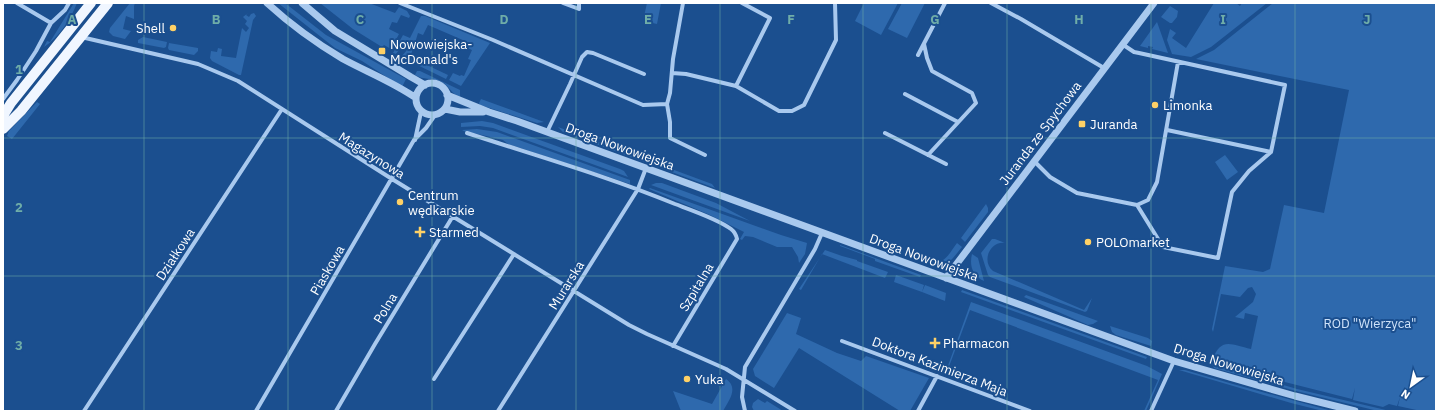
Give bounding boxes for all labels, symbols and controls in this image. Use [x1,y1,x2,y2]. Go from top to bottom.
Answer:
text: A [68,11,77,28]
text: B [212,11,221,28]
text: C [356,11,365,28]
text: D [499,11,509,28]
text: E [644,11,652,28]
text: F [787,11,795,28]
text: G [930,11,940,28]
text: H [1074,11,1084,28]
text: I [1220,11,1226,28]
text: J [1363,11,1371,28]
place label: Shell [136,20,165,37]
marker: Shell [168,23,178,33]
place label: Nowowiejska- McDonald's [390,36,472,68]
marker: Nowowiejska- McDonald's [377,46,387,56]
text: 1 [15,61,23,78]
street label: Juranda ze Spychowa [996,78,1085,189]
place label: Limonka [1163,97,1213,114]
marker: Limonka [1150,100,1160,110]
place label: Juranda [1090,116,1138,133]
street label: Droga Nowowiejska [563,119,677,174]
marker: Juranda [1077,119,1087,129]
street label: Magazynowa [335,128,408,183]
place label: Centrum wędkarskie [408,187,475,219]
marker: Centrum wędkarskie [395,197,405,207]
text: 2 [15,199,23,216]
place label: Starmed [429,224,479,241]
street label: Działkowa [152,225,199,284]
marker: Starmed [414,226,426,238]
street label: Droga Nowowiejska [867,230,981,285]
place label: POLOmarket [1096,234,1170,251]
marker: POLOmarket [1083,237,1093,247]
street label: Piaskowa [306,242,349,298]
street label: Murarska [545,258,588,313]
street label: Szpitalna [675,260,718,315]
street label: Polna [370,290,401,327]
park label: ROD "Wierzyca" [1324,315,1416,332]
street label: Doktora Kazimierza Maja [870,333,1010,400]
place label: Pharmacon [943,335,1009,352]
text: 3 [15,337,23,354]
marker: Pharmacon [930,338,940,348]
street label: Droga Nowowiejska [1171,340,1286,389]
north arrow [1391,366,1431,406]
place label: Yuka [695,371,723,388]
marker: Yuka [682,374,692,384]
text: N [1398,386,1413,402]

